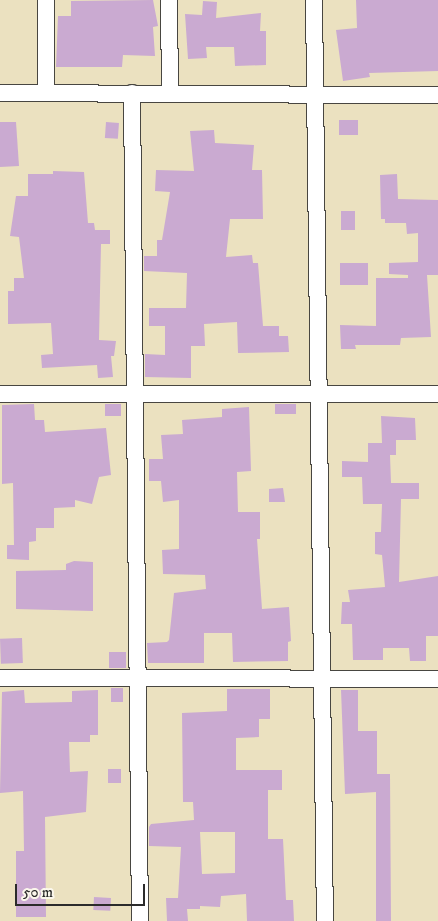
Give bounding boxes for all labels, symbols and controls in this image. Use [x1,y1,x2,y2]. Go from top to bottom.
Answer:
scale bar [18,874,148,906]
text: 50 m [23,883,53,902]

